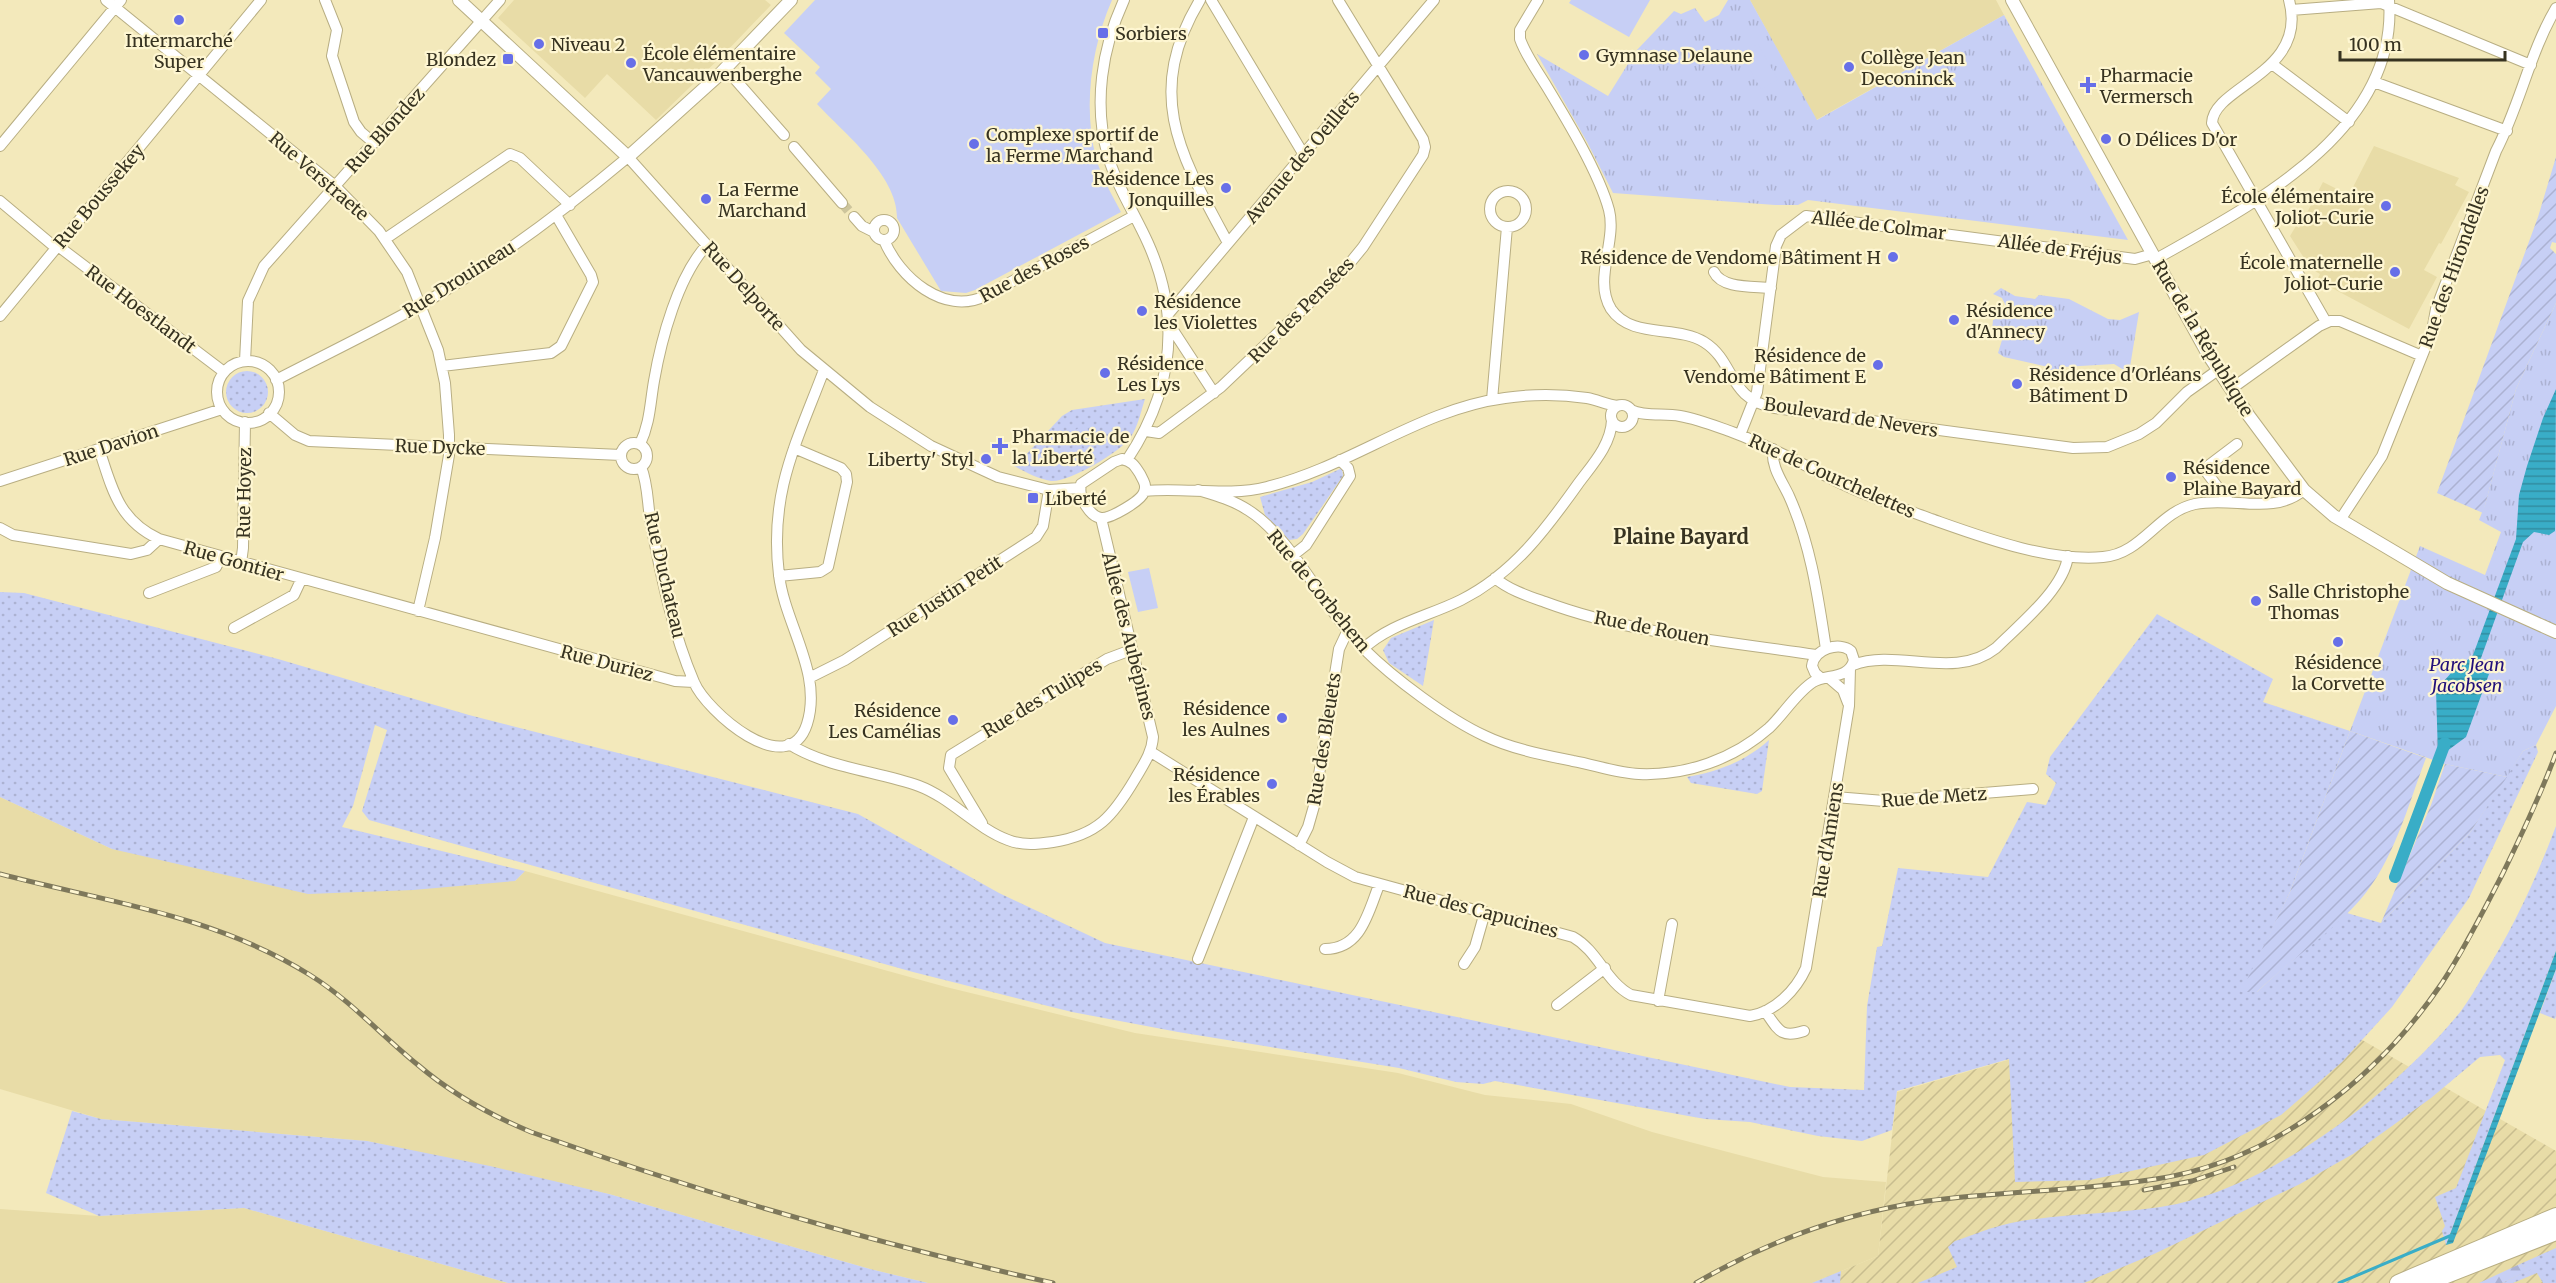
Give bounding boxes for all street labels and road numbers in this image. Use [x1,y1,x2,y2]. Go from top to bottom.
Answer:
street label: Rue Blondez [341,82,430,178]
street label: Avenue des Oeillets [1239,86,1364,229]
street label: Rue Verstraete [264,126,374,226]
street label: Rue Boussekey [49,139,150,253]
street label: Rue des Hirondelles [2414,183,2494,351]
street label: Allée de Colmar [1809,205,1948,245]
street label: Allée de Fréjus [1995,229,2124,269]
street label: Rue des Roses [975,230,1093,308]
street label: Rue Drouineau [399,235,519,323]
street label: Rue Delporte [698,237,790,335]
street label: Rue des Pensées [1243,252,1359,368]
street label: Rue de la République [2147,256,2259,420]
street label: Rue Hoestlandt [81,260,201,358]
street label: Boulevard de Nevers [1762,392,1940,442]
street label: Rue Davion [61,419,161,471]
street label: Rue de Courchelettes [1745,429,1919,523]
street label: Rue Dycke [394,434,486,460]
street label: Rue Hoyez [232,447,256,539]
street label: Rue Duchateau [639,509,691,641]
street label: Rue de Corbehem [1262,525,1376,657]
street label: Rue Gontier [181,536,287,586]
street label: Allée des Aubépines [1097,549,1161,722]
street label: Rue Justin Petit [883,550,1007,642]
street label: Rue de Rouen [1592,606,1712,650]
street label: Rue Duriez [558,640,656,686]
street label: Rue des Tulipes [978,653,1106,743]
street label: Rue des Bleuets [1302,671,1346,807]
street label: Rue d'Amiens [1807,780,1849,900]
street label: Rue de Metz [1880,782,1988,812]
street label: Rue des Capucines [1401,879,1561,943]

